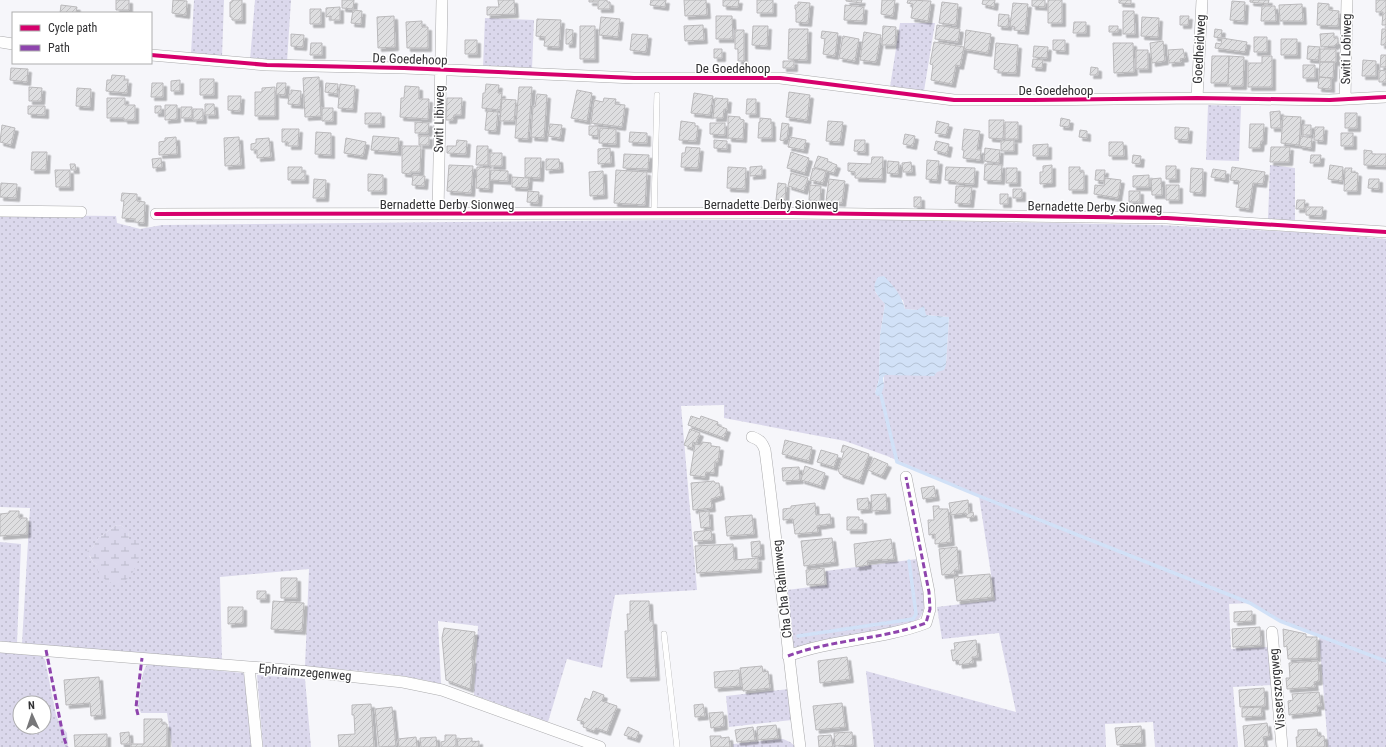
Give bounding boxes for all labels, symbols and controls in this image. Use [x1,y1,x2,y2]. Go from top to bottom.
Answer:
legend [12,12,152,64]
street label: Switi Lobiweg [1338,13,1354,85]
street label: Goedheidweg [1190,14,1208,84]
text: Cycle path [48,21,98,35]
text: Path [48,41,70,55]
street label: De Goedehoop [372,50,448,68]
street label: De Goedehoop [695,61,771,76]
street label: De Goedehoop [1018,83,1094,98]
street label: Switi Libiweg [431,85,447,153]
street label: Bernadette Derby Sionweg [380,197,514,212]
street label: Bernadette Derby Sionweg [704,197,838,212]
street label: Bernadette Derby Sionweg [1028,198,1162,216]
street label: Cha Cha Rahimweg [769,539,795,639]
street label: Visserszorgweg [1266,648,1288,730]
street label: Ephraimzegenweg [258,660,352,684]
north arrow [12,695,52,735]
text: N [28,699,35,712]

